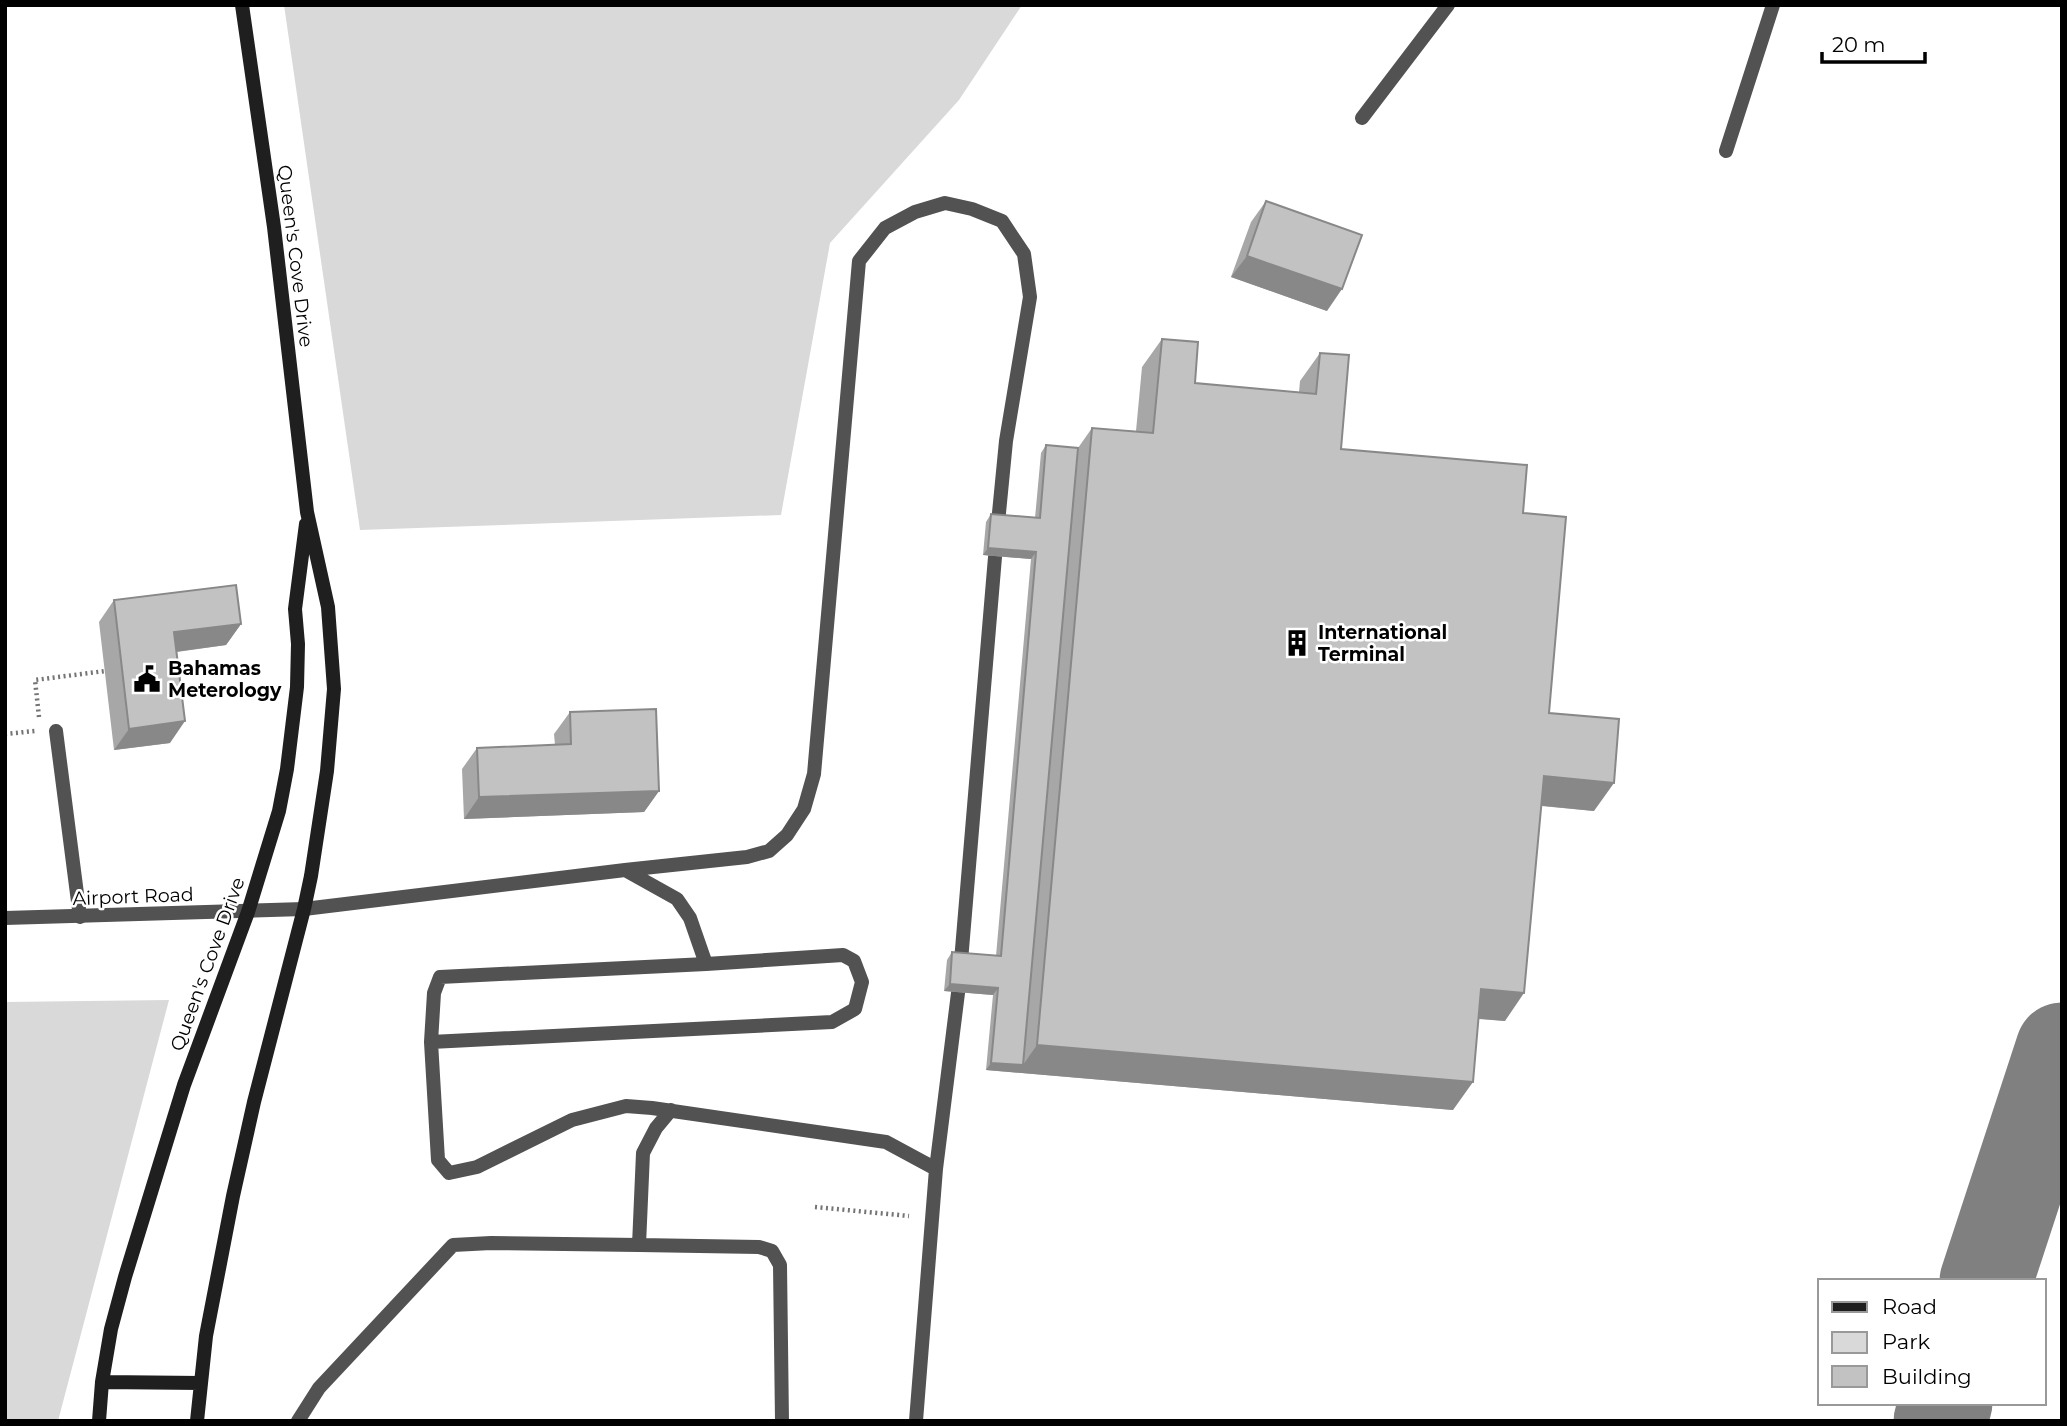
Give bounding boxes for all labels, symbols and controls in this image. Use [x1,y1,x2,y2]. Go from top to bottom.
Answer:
scale bar [1822,21,1925,65]
text: 20 m [1832,32,1886,57]
street label: Queen's Cove Drive [273,164,318,349]
place label: International Terminal [1318,621,1447,666]
building icon: International Terminal [1282,628,1312,658]
place label: Bahamas Meterology [168,657,282,702]
public building icon: Bahamas Meterology [132,664,162,694]
street label: Queen's Cove Drive [165,874,250,1054]
street label: Airport Road [72,883,194,910]
legend [1818,1279,2046,1405]
text: Road [1882,1294,1937,1319]
text: Park [1882,1329,1930,1354]
text: Building [1882,1364,1972,1389]

